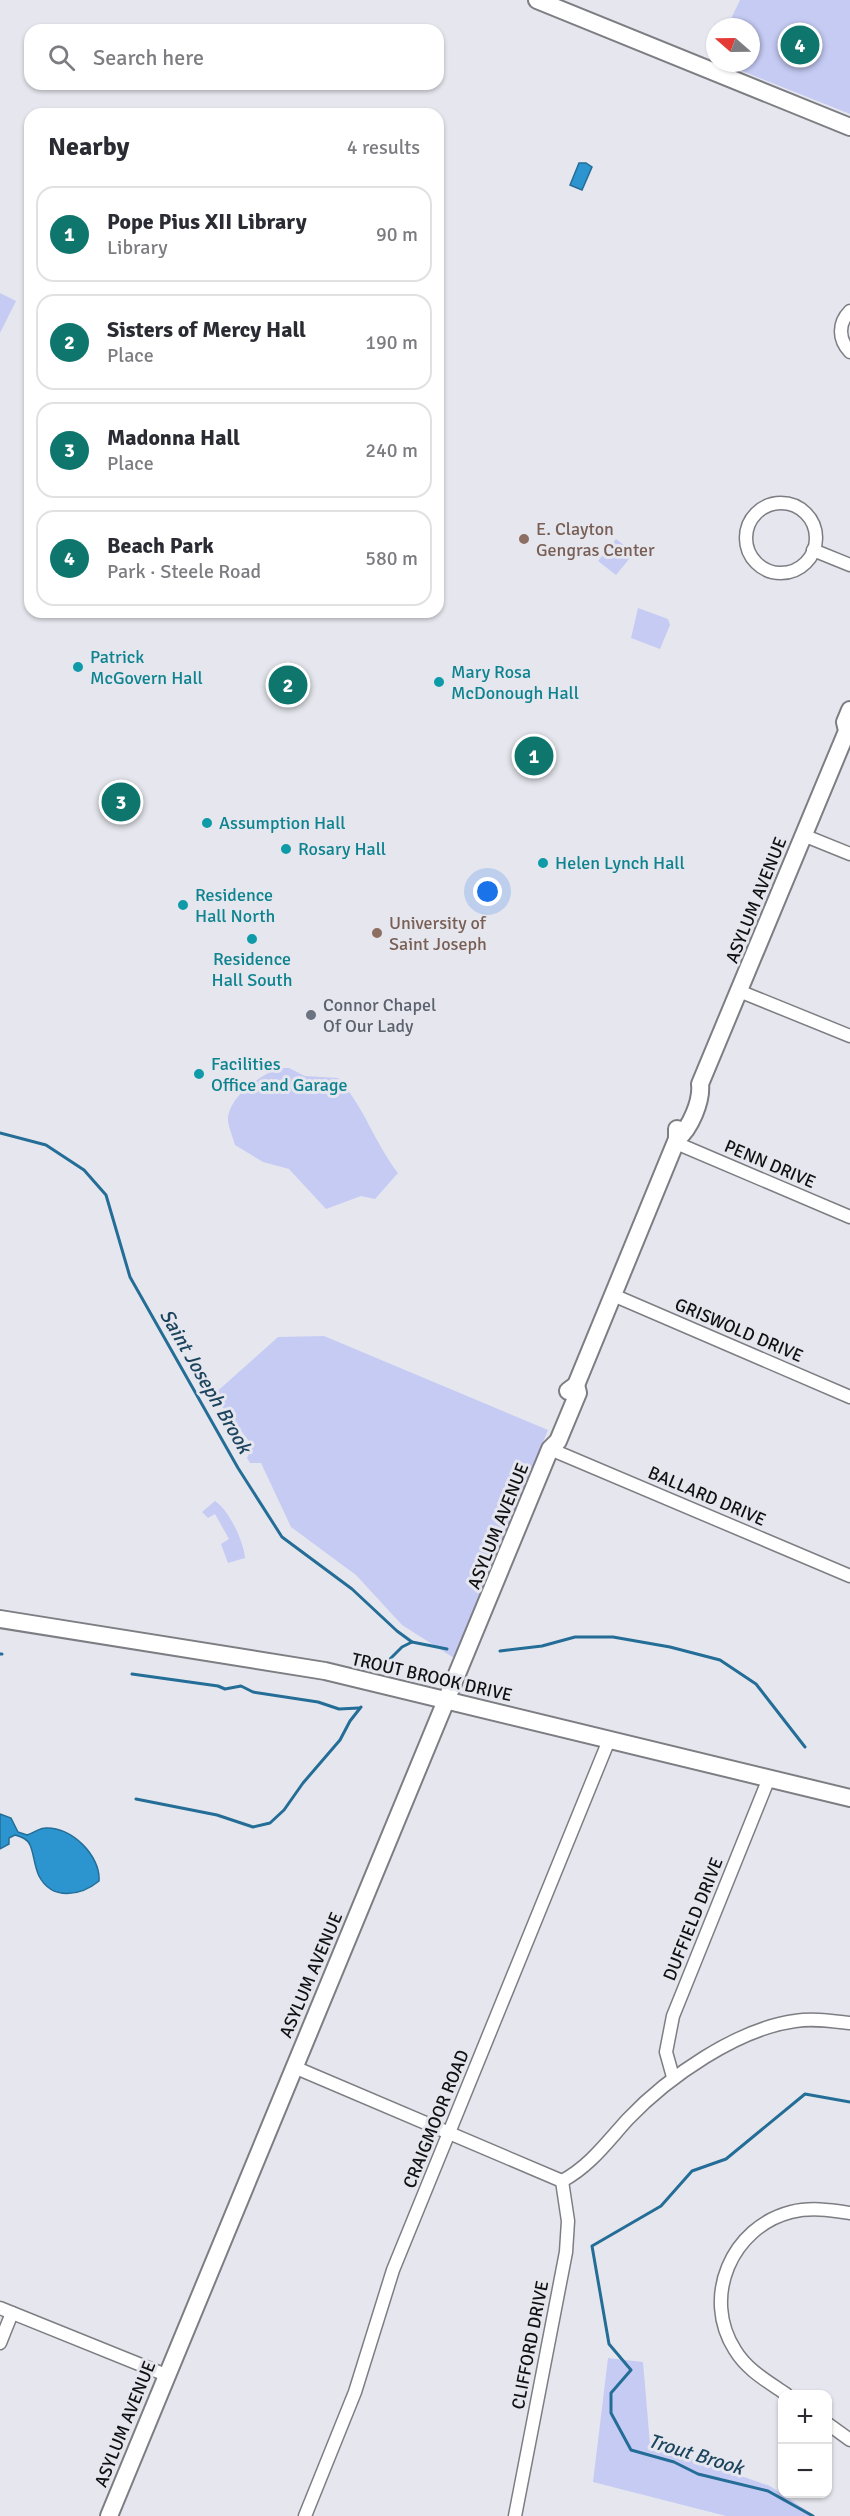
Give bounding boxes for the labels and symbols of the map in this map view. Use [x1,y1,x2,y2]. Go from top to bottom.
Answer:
north arrow [706,18,760,72]
pin: 4 [780,22,820,68]
place label: E. Clayton Gengras Center [536,518,655,561]
marker: E. Clayton Gengras Center [517,532,531,546]
place label: Patrick McGovern Hall [90,646,203,689]
marker: Patrick McGovern Hall [71,660,85,674]
place label: Mary Rosa McDonough Hall [451,661,579,704]
pin: 2 [268,662,308,708]
marker: Mary Rosa McDonough Hall [432,675,446,689]
pin: 1 [514,734,554,778]
pin: 3 [102,780,140,824]
place label: Assumption Hall [219,812,346,834]
marker: Assumption Hall [200,816,214,830]
street label: ASYLUM AVENUE [721,834,791,966]
place label: Rosary Hall [298,838,386,860]
marker: Rosary Hall [279,842,293,856]
place label: Helen Lynch Hall [555,852,685,874]
marker: Helen Lynch Hall [536,856,550,870]
your location [473,877,502,906]
place label: Residence Hall North [195,884,275,927]
marker: Residence Hall North [176,898,190,912]
place label: University of Saint Joseph [389,912,487,955]
marker: University of Saint Joseph [370,926,384,940]
marker: Residence Hall South [245,932,259,946]
place label: Residence Hall South [212,948,292,991]
place label: Connor Chapel Of Our Lady [323,994,436,1037]
marker: Connor Chapel Of Our Lady [304,1008,318,1022]
place label: Facilities Office and Garage [211,1053,347,1096]
marker: Facilities Office and Garage [192,1067,206,1081]
street label: PENN DRIVE [721,1135,819,1193]
street label: GRISWOLD DRIVE [671,1293,807,1367]
water label: Saint Joseph Brook [154,1305,258,1460]
street label: ASYLUM AVENUE [463,1460,533,1592]
street label: BALLARD DRIVE [645,1461,769,1531]
street label: TROUT BROOK DRIVE [350,1648,514,1706]
street label: DUFFIELD DRIVE [658,1854,728,1984]
street label: ASYLUM AVENUE [275,1909,347,2041]
street label: CRAIGMOOR ROAD [398,2047,474,2191]
street label: CLIFFORD DRIVE [507,2279,553,2411]
street label: ASYLUM AVENUE [90,2358,160,2490]
water label: Trout Brook [645,2428,748,2481]

